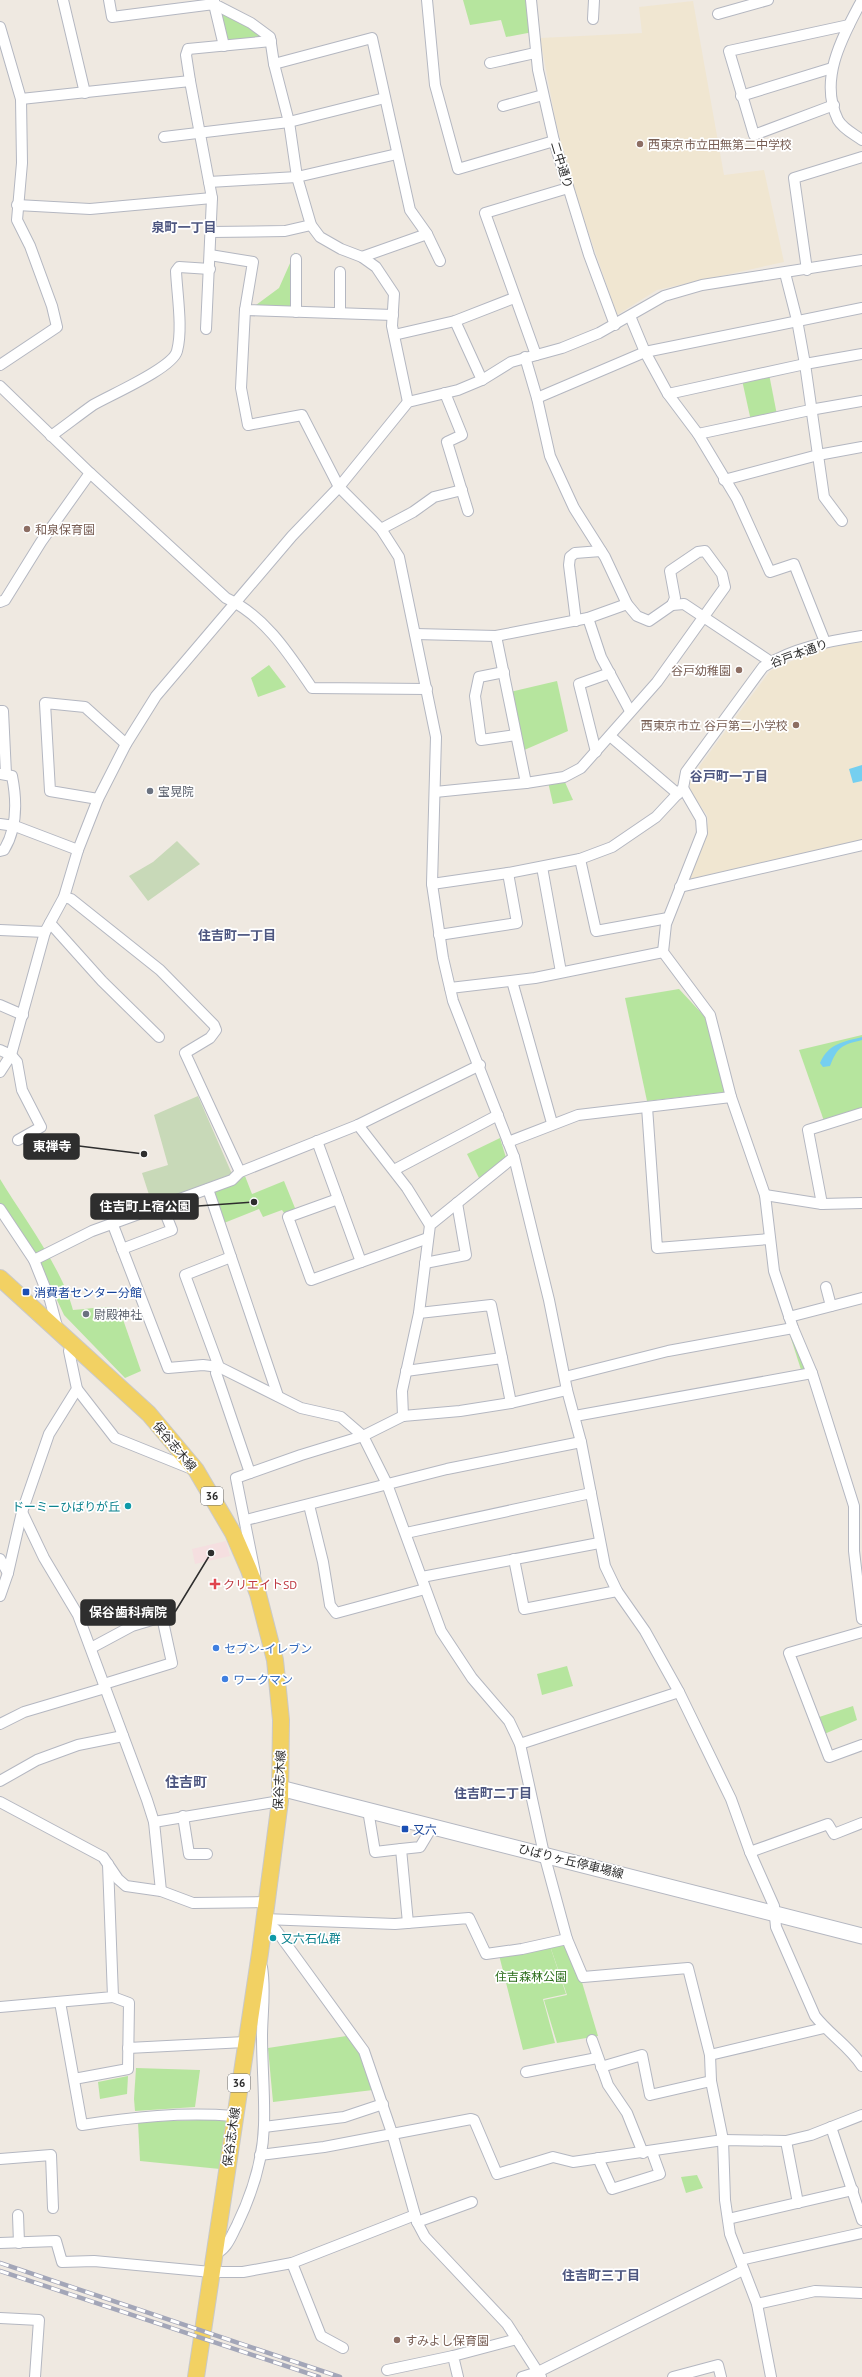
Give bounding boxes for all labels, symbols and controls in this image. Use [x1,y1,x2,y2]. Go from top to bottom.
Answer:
place label: 西東京市立田無第二中学校 [648,137,792,152]
marker: 西東京市立田無第二中学校 [635,139,645,149]
street label: 二中通り [548,140,576,190]
district label: 泉町一丁目 [151,219,217,236]
place label: 和泉保育園 [35,522,95,537]
marker: 和泉保育園 [22,524,32,534]
street label: 谷戸本通り [768,636,830,670]
place label: 谷戸幼稚園 [671,663,731,678]
marker: 谷戸幼稚園 [734,665,744,675]
place label: 西東京市立 谷戸第二小学校 [641,718,788,733]
marker: 西東京市立 谷戸第二小学校 [791,720,801,730]
district label: 谷戸町一丁目 [690,768,768,785]
place label: 宝晃院 [158,784,194,799]
marker: 宝晃院 [145,786,155,796]
district label: 住吉町一丁目 [198,927,276,944]
callout: 東禅寺 [24,1134,79,1159]
text: 東禅寺 [32,1138,72,1155]
callout: 住吉町上宿公園 [91,1194,198,1219]
text: 住吉町上宿公園 [99,1198,191,1215]
place label: 消費者センター分館 [34,1285,142,1300]
marker: 消費者センター分館 [21,1287,31,1297]
place label: 尉殿神社 [94,1307,142,1322]
marker: 尉殿神社 [81,1309,91,1319]
street label: 保谷志木線 [150,1418,200,1474]
road number: 36 [201,1487,223,1505]
place label: ドーミーひばりが丘 [12,1499,120,1514]
marker: ドーミーひばりが丘 [123,1501,133,1511]
place label: クリエイトSD [223,1577,297,1592]
marker: クリエイトSD [210,1579,220,1589]
callout: 保谷歯科病院 [81,1600,175,1625]
text: 保谷歯科病院 [89,1604,167,1621]
place label: セブン-イレブン [224,1641,312,1656]
marker: セブン-イレブン [211,1643,221,1653]
place label: ワークマン [233,1672,293,1687]
marker: ワークマン [220,1674,230,1684]
street label: 保谷志木線 [270,1750,288,1810]
district label: 住吉町 [165,1773,207,1791]
district label: 住吉町二丁目 [454,1785,532,1802]
place label: 又六 [413,1822,437,1837]
marker: 又六 [400,1824,410,1834]
street label: ひばりヶ丘停車場線 [517,1841,625,1881]
place label: 又六石仏群 [281,1931,341,1946]
marker: 又六石仏群 [268,1933,278,1943]
park label: 住吉森林公園 [495,1969,567,1984]
road number: 36 [228,2074,250,2092]
street label: 保谷志木線 [219,2106,243,2168]
district label: 住吉町三丁目 [562,2267,640,2284]
place label: すみよし保育園 [405,2333,489,2348]
marker: すみよし保育園 [392,2335,402,2345]

